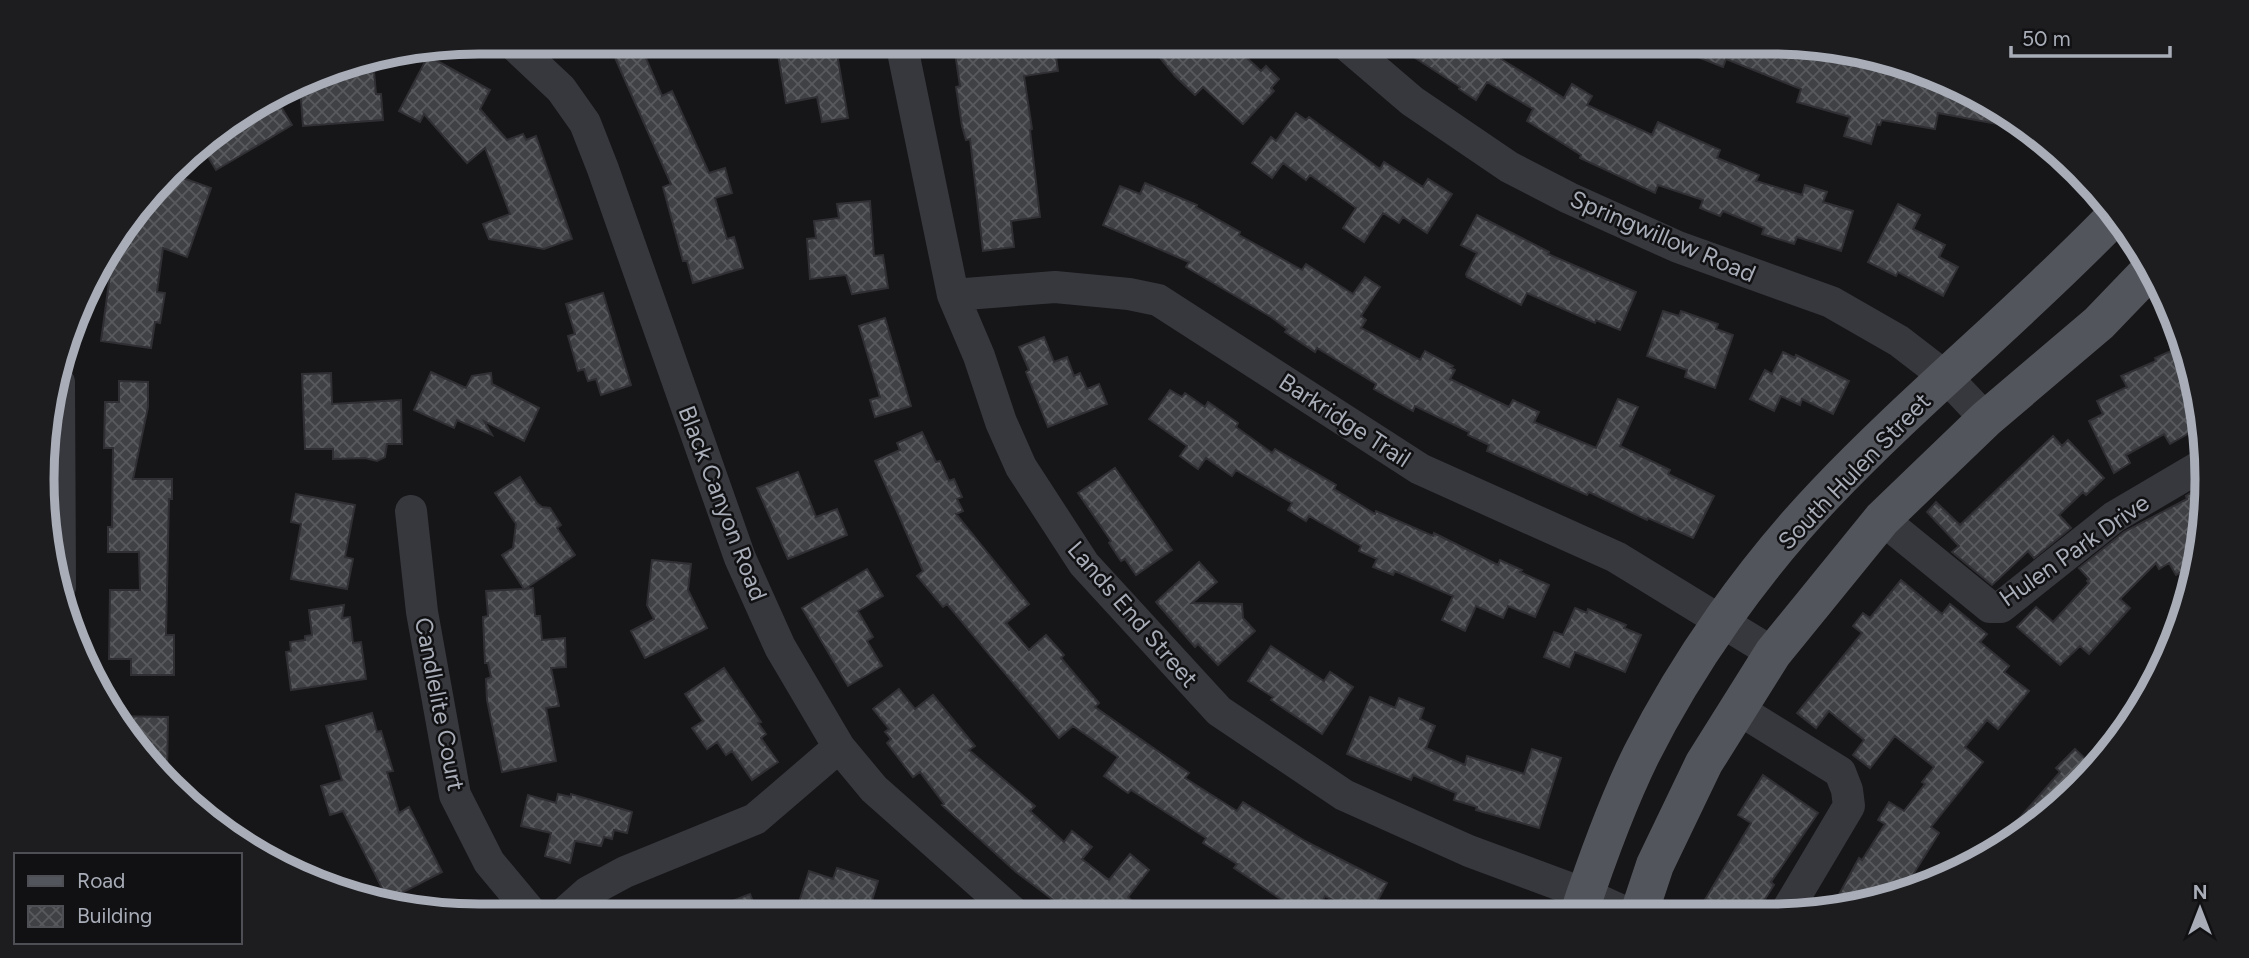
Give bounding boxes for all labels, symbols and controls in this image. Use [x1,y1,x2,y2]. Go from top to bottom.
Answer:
scale bar [2011,14,2170,58]
text: 50 m [2022,26,2071,51]
street label: Springwillow Road [1566,184,1760,288]
street label: Barkridge Trail [1274,367,1416,473]
street label: South Hulen Street [1772,387,1936,555]
street label: Black Canyon Road [672,401,774,605]
street label: Hulen Park Drive [1994,488,2154,612]
street label: Lands End Street [1062,535,1204,693]
street label: Candlelite Court [409,615,471,793]
legend [14,853,242,944]
text: Road [77,868,125,893]
north arrow [2165,874,2235,944]
text: N [2193,881,2207,904]
text: Building [77,903,152,928]

